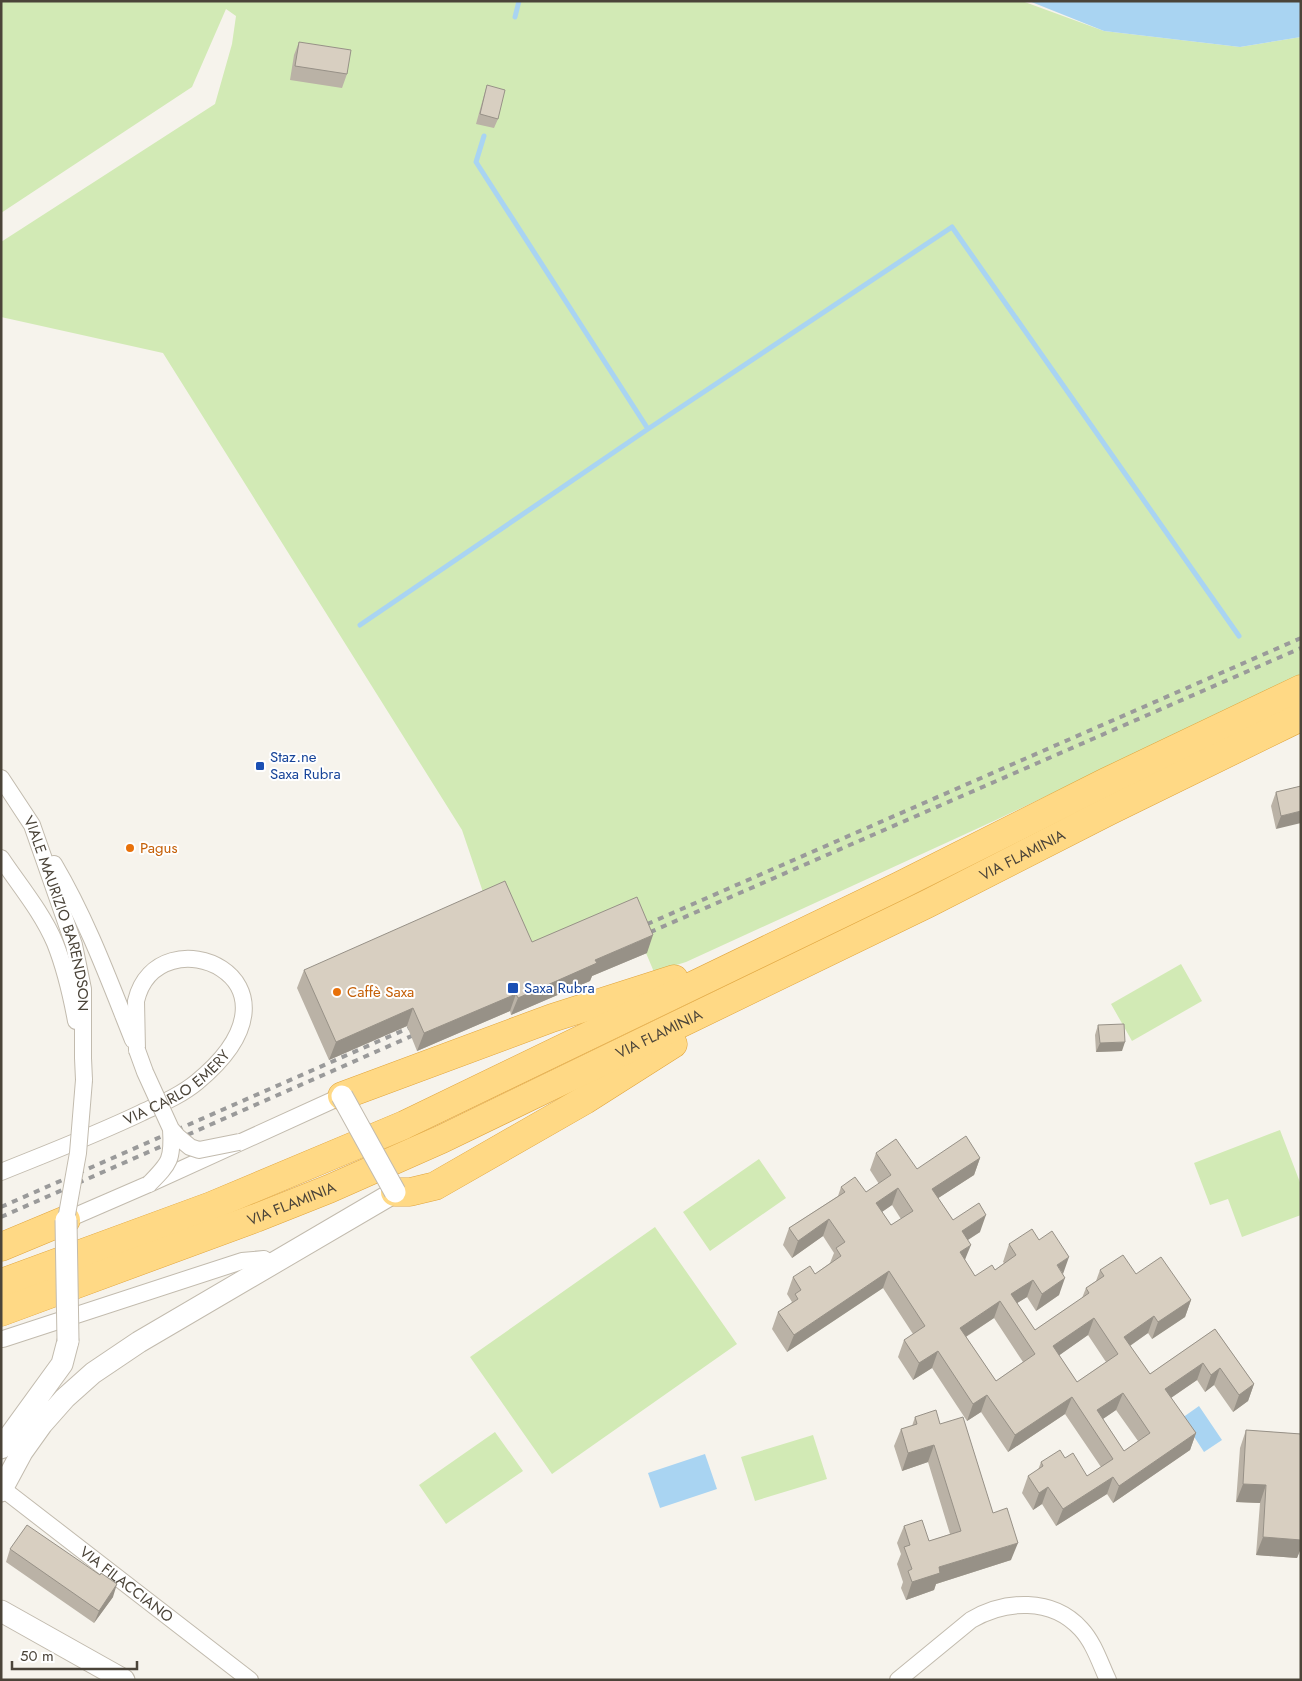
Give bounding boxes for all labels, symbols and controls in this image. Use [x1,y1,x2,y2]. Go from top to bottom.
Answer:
place label: Staz.ne Saxa Rubra [270,746,341,785]
marker: Staz.ne Saxa Rubra [254,760,266,772]
street label: VIALE MAURIZIO BARENDSON [18,812,94,1011]
street label: VIA FLAMINIA [976,824,1069,886]
place label: Pagus [140,837,177,859]
marker: Pagus [124,842,136,854]
place label: Saxa Rubra [524,977,595,999]
place label: Caffè Saxa [347,981,414,1003]
marker: Saxa Rubra [506,981,520,995]
marker: Caffè Saxa [331,986,343,998]
street label: VIA FLAMINIA [612,1003,706,1064]
street label: VIA CARLO EMERY [120,1045,236,1131]
street label: VIA FLAMINIA [244,1176,340,1231]
street label: VIA FILACCIANO [75,1541,178,1628]
scale bar [12,1638,138,1670]
text: 50 m [20,1645,54,1667]

